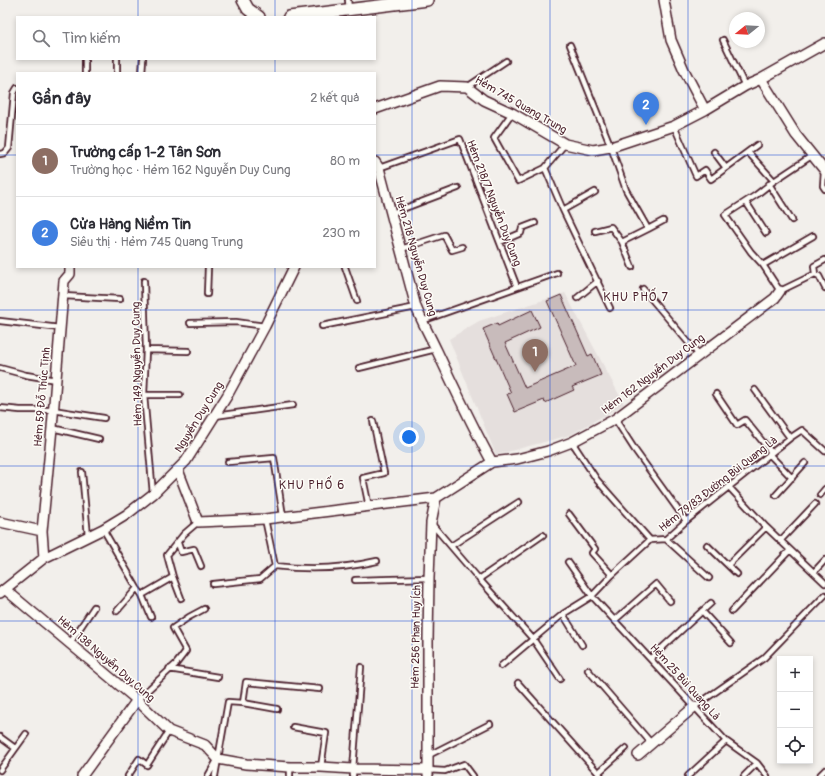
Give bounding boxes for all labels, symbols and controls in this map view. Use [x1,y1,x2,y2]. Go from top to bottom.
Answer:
north arrow [729,12,765,48]
search box [16,16,376,60]
icon: search [30,27,52,49]
text: Tìm kiếm [62,29,121,48]
street label: Hẻm 745 Quang Trung [473,73,570,137]
text: Gần đây [32,88,91,109]
text: 2 kết quả [310,90,360,106]
pin: 2 [633,92,659,125]
street label: Hẻm 218/7 Nguyễn Duy Cung [464,138,525,268]
text: Trường cấp 1-2 Tân Sơn [70,143,221,162]
text: 1 [42,153,48,169]
text: 80 m [330,153,360,169]
text: Trường học · Hẻm 162 Nguyễn Duy Cung [70,162,291,178]
street label: Hẻm 218 Nguyễn Duy Cung [393,194,440,318]
text: Cửa Hàng Niềm Tin [70,215,191,234]
text: 2 [41,225,49,241]
text: 230 m [323,225,360,241]
text: Siêu thị · Hẻm 745 Quang Trung [70,234,243,250]
district label: KHU PHỐ 7 [603,287,669,305]
street label: Hẻm 149 Nguyễn Duy Cung [128,301,145,426]
street label: Hẻm 162 Nguyễn Duy Cung [598,330,707,417]
pin: 1 [522,339,548,372]
street label: Hẻm 59 Đỗ Thúc Tịnh [31,347,53,447]
street label: Nguyễn Duy Cung [171,378,226,455]
your location [399,427,419,447]
street label: Hẻm 79/83 Đường Bùi Quang Là [656,434,780,534]
district label: KHU PHỐ 6 [279,475,345,493]
street label: Hẻm 256 Phan Huy Ích [409,585,423,689]
street label: Hẻm 138 Nguyễn Duy Cung [55,613,158,705]
street label: Hẻm 25 Bùi Quang Là [647,641,723,723]
map controls [777,656,813,764]
button: + [777,656,813,692]
button: − [777,692,813,728]
button: locate [777,728,813,764]

